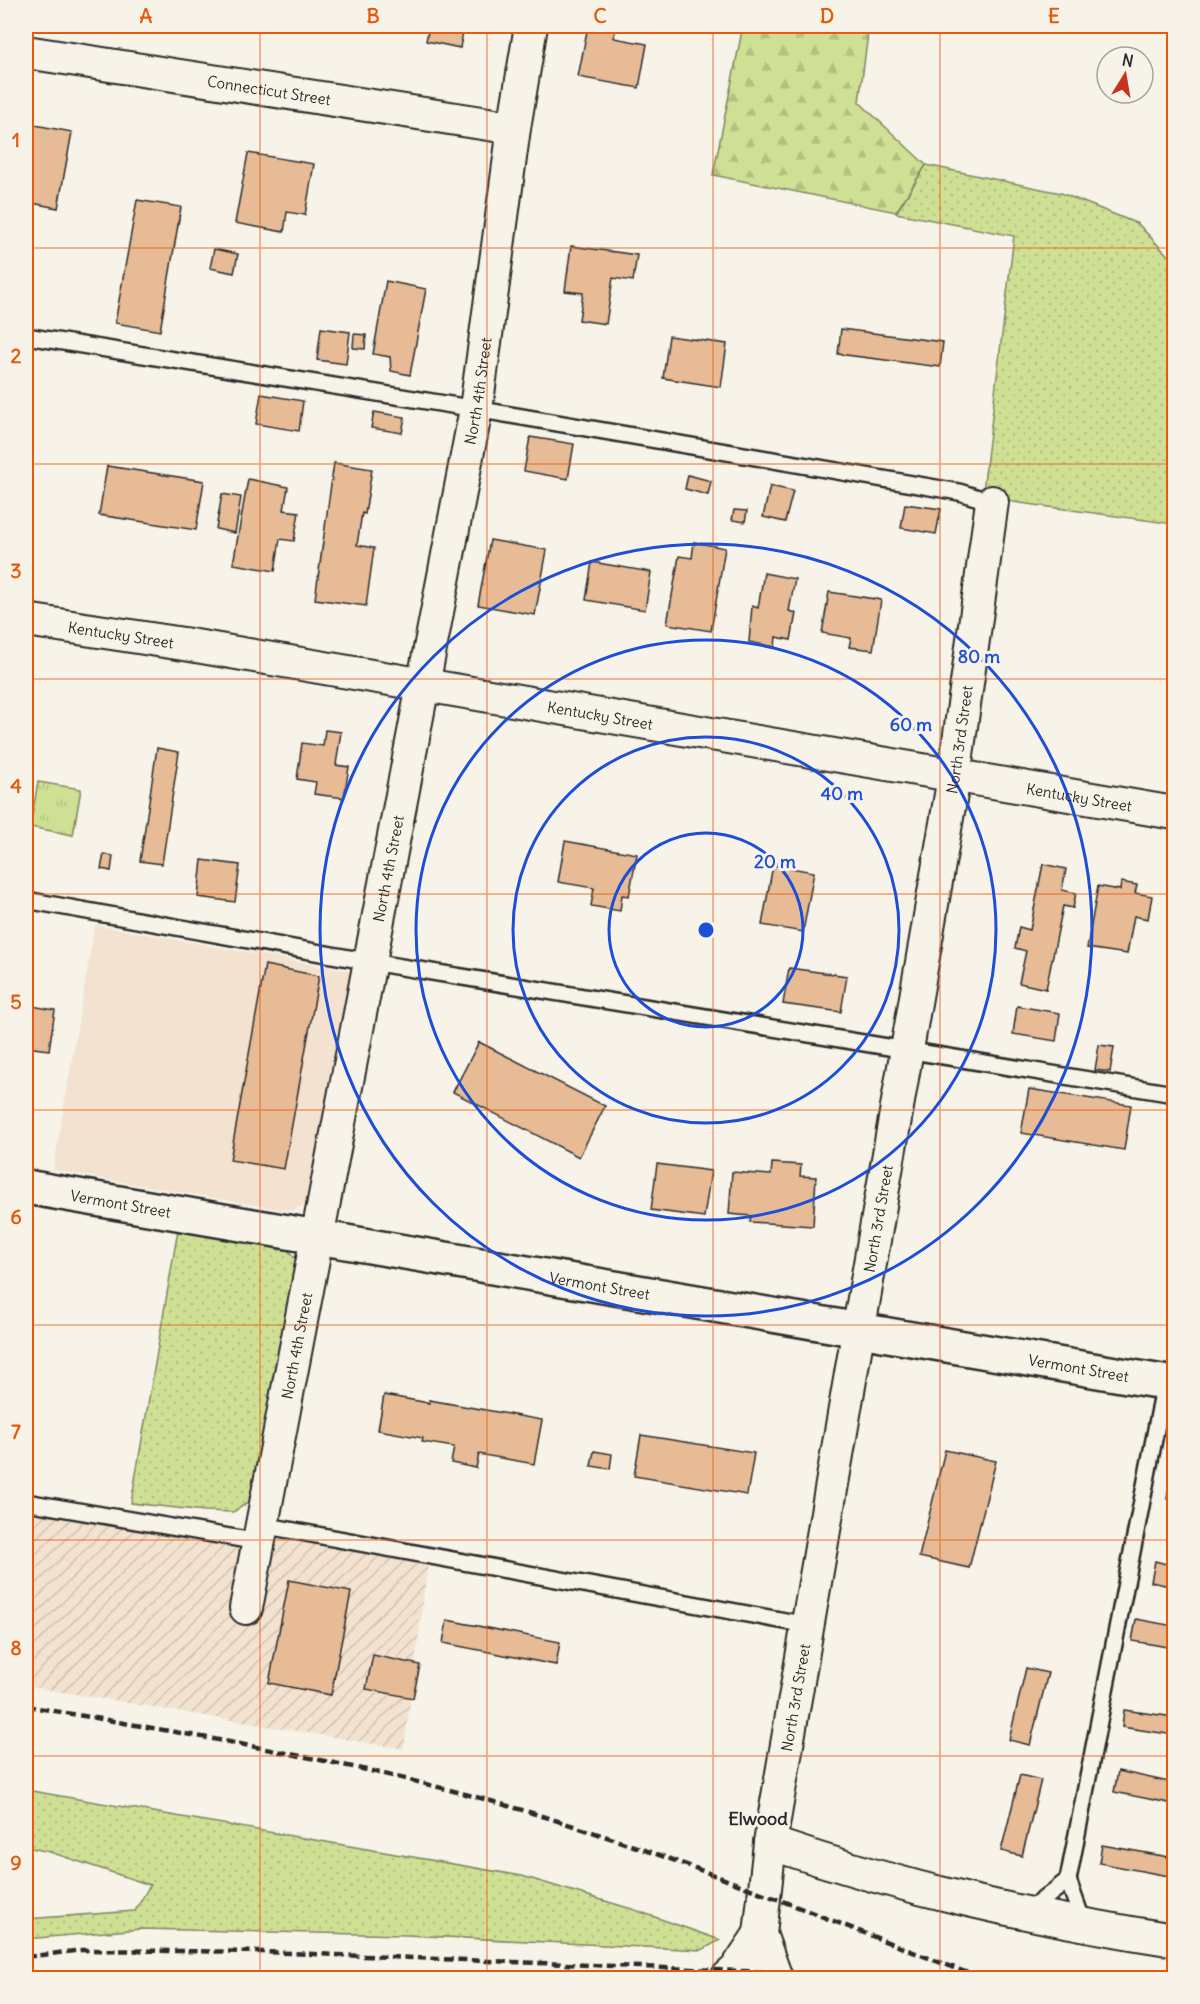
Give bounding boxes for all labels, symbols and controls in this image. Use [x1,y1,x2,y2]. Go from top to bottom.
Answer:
text: A [140,3,153,28]
text: B [366,3,380,28]
text: C [593,3,607,28]
text: D [820,3,834,28]
text: E [1048,3,1060,28]
north arrow [1095,45,1155,105]
text: N [1121,49,1135,71]
street label: Connecticut Street [206,71,332,109]
text: 1 [12,127,20,152]
street label: North 4th Street [460,336,495,446]
text: 2 [11,343,22,368]
text: 3 [10,558,22,583]
street label: Kentucky Street [67,617,175,652]
text: 80 m [958,645,1000,668]
street label: North 3rd Street [942,684,976,795]
street label: Kentucky Street [546,697,654,733]
text: 60 m [890,713,932,736]
text: 4 [10,773,22,798]
street label: Kentucky Street [1025,778,1133,815]
text: 40 m [821,782,863,805]
street label: North 4th Street [368,814,407,923]
text: 20 m [754,850,796,873]
centre of rings [696,920,716,940]
text: 5 [10,989,22,1014]
street label: North 3rd Street [859,1163,896,1274]
street label: Vermont Street [69,1185,172,1221]
text: 6 [10,1204,22,1229]
street label: Vermont Street [548,1267,651,1303]
street label: North 4th Street [277,1291,316,1401]
street label: Vermont Street [1027,1350,1130,1386]
text: 7 [11,1419,21,1444]
text: 8 [10,1635,22,1660]
street label: North 3rd Street [776,1642,814,1753]
district label: Elwood [728,1807,788,1830]
text: 9 [10,1850,22,1875]

